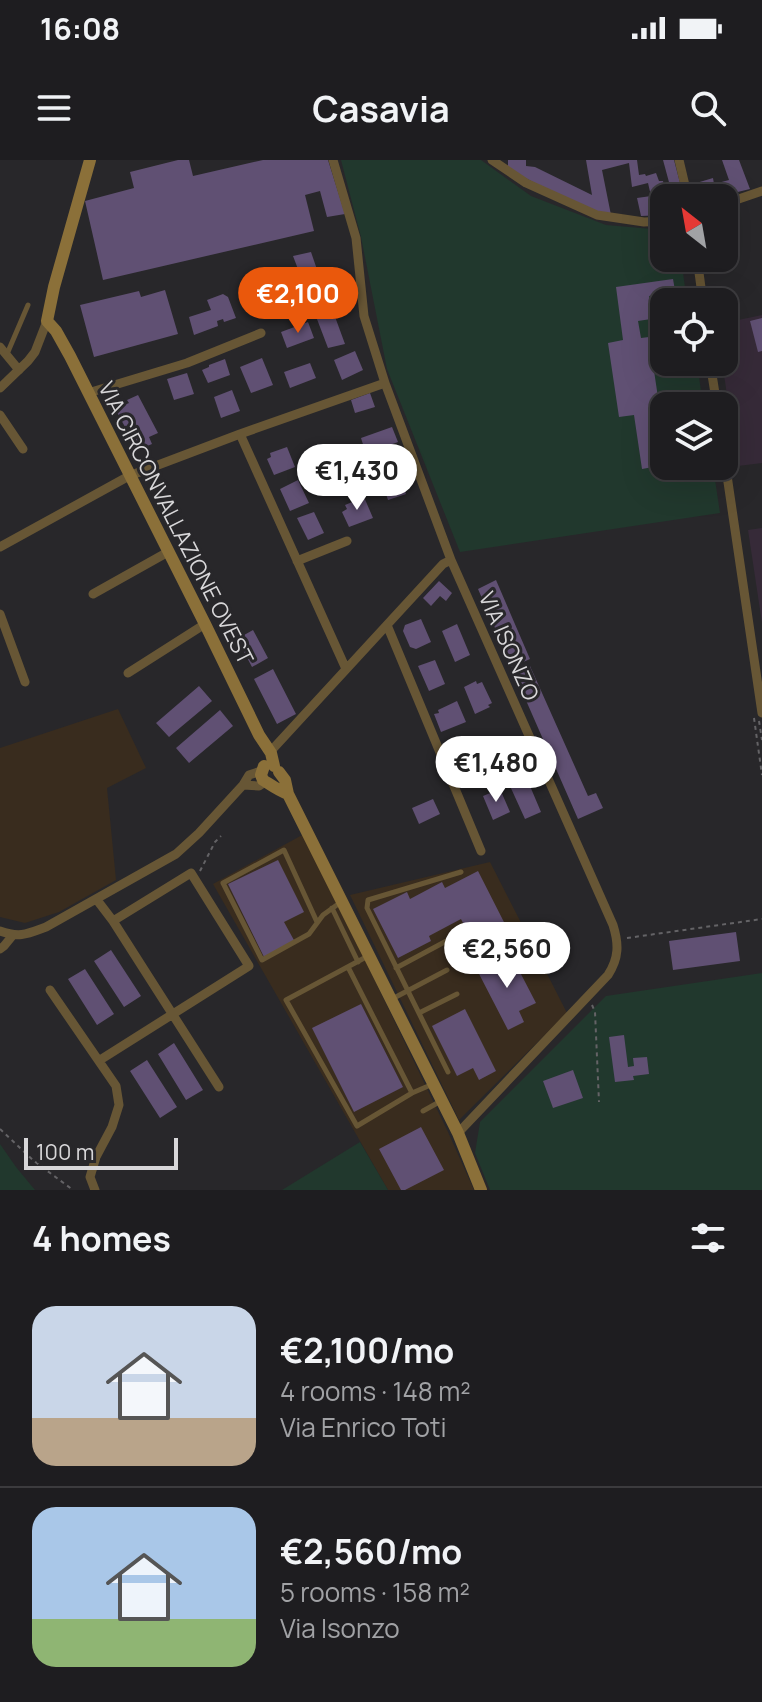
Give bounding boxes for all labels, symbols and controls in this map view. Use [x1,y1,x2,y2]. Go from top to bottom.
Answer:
text: 16:08 [40,8,120,49]
text: Casavia [312,84,450,133]
icon: menu [32,86,76,130]
icon: search [686,86,730,130]
north arrow [650,184,738,272]
map controls [650,184,738,480]
pin: €2,100 [233,267,363,335]
text: €2,100 [256,275,340,311]
button: locate [650,288,738,376]
street label: VIA CIRCONVALLAZIONE OVEST [91,376,261,670]
button: layers [650,392,738,480]
pin: €1,430 [292,444,422,512]
text: €1,430 [315,452,399,488]
street label: VIA ISONZO [472,587,546,705]
pin: €1,480 [431,736,561,804]
text: €1,480 [454,744,538,780]
pin: €2,560 [442,922,572,990]
text: €2,560 [462,930,552,966]
scale bar [24,1134,178,1170]
text: 100 m [36,1137,94,1167]
text: 4 homes [32,1215,171,1261]
icon: filters [686,1216,730,1260]
text: €2,100/mo [280,1327,454,1373]
icon: home [96,1338,192,1434]
text: 4 rooms · 148 m² [280,1373,471,1409]
text: Via Enrico Toti [280,1409,446,1445]
text: €2,560/mo [280,1528,462,1574]
icon: home [96,1539,192,1635]
text: 5 rooms · 158 m² [280,1574,470,1610]
text: Via Isonzo [280,1610,400,1646]

